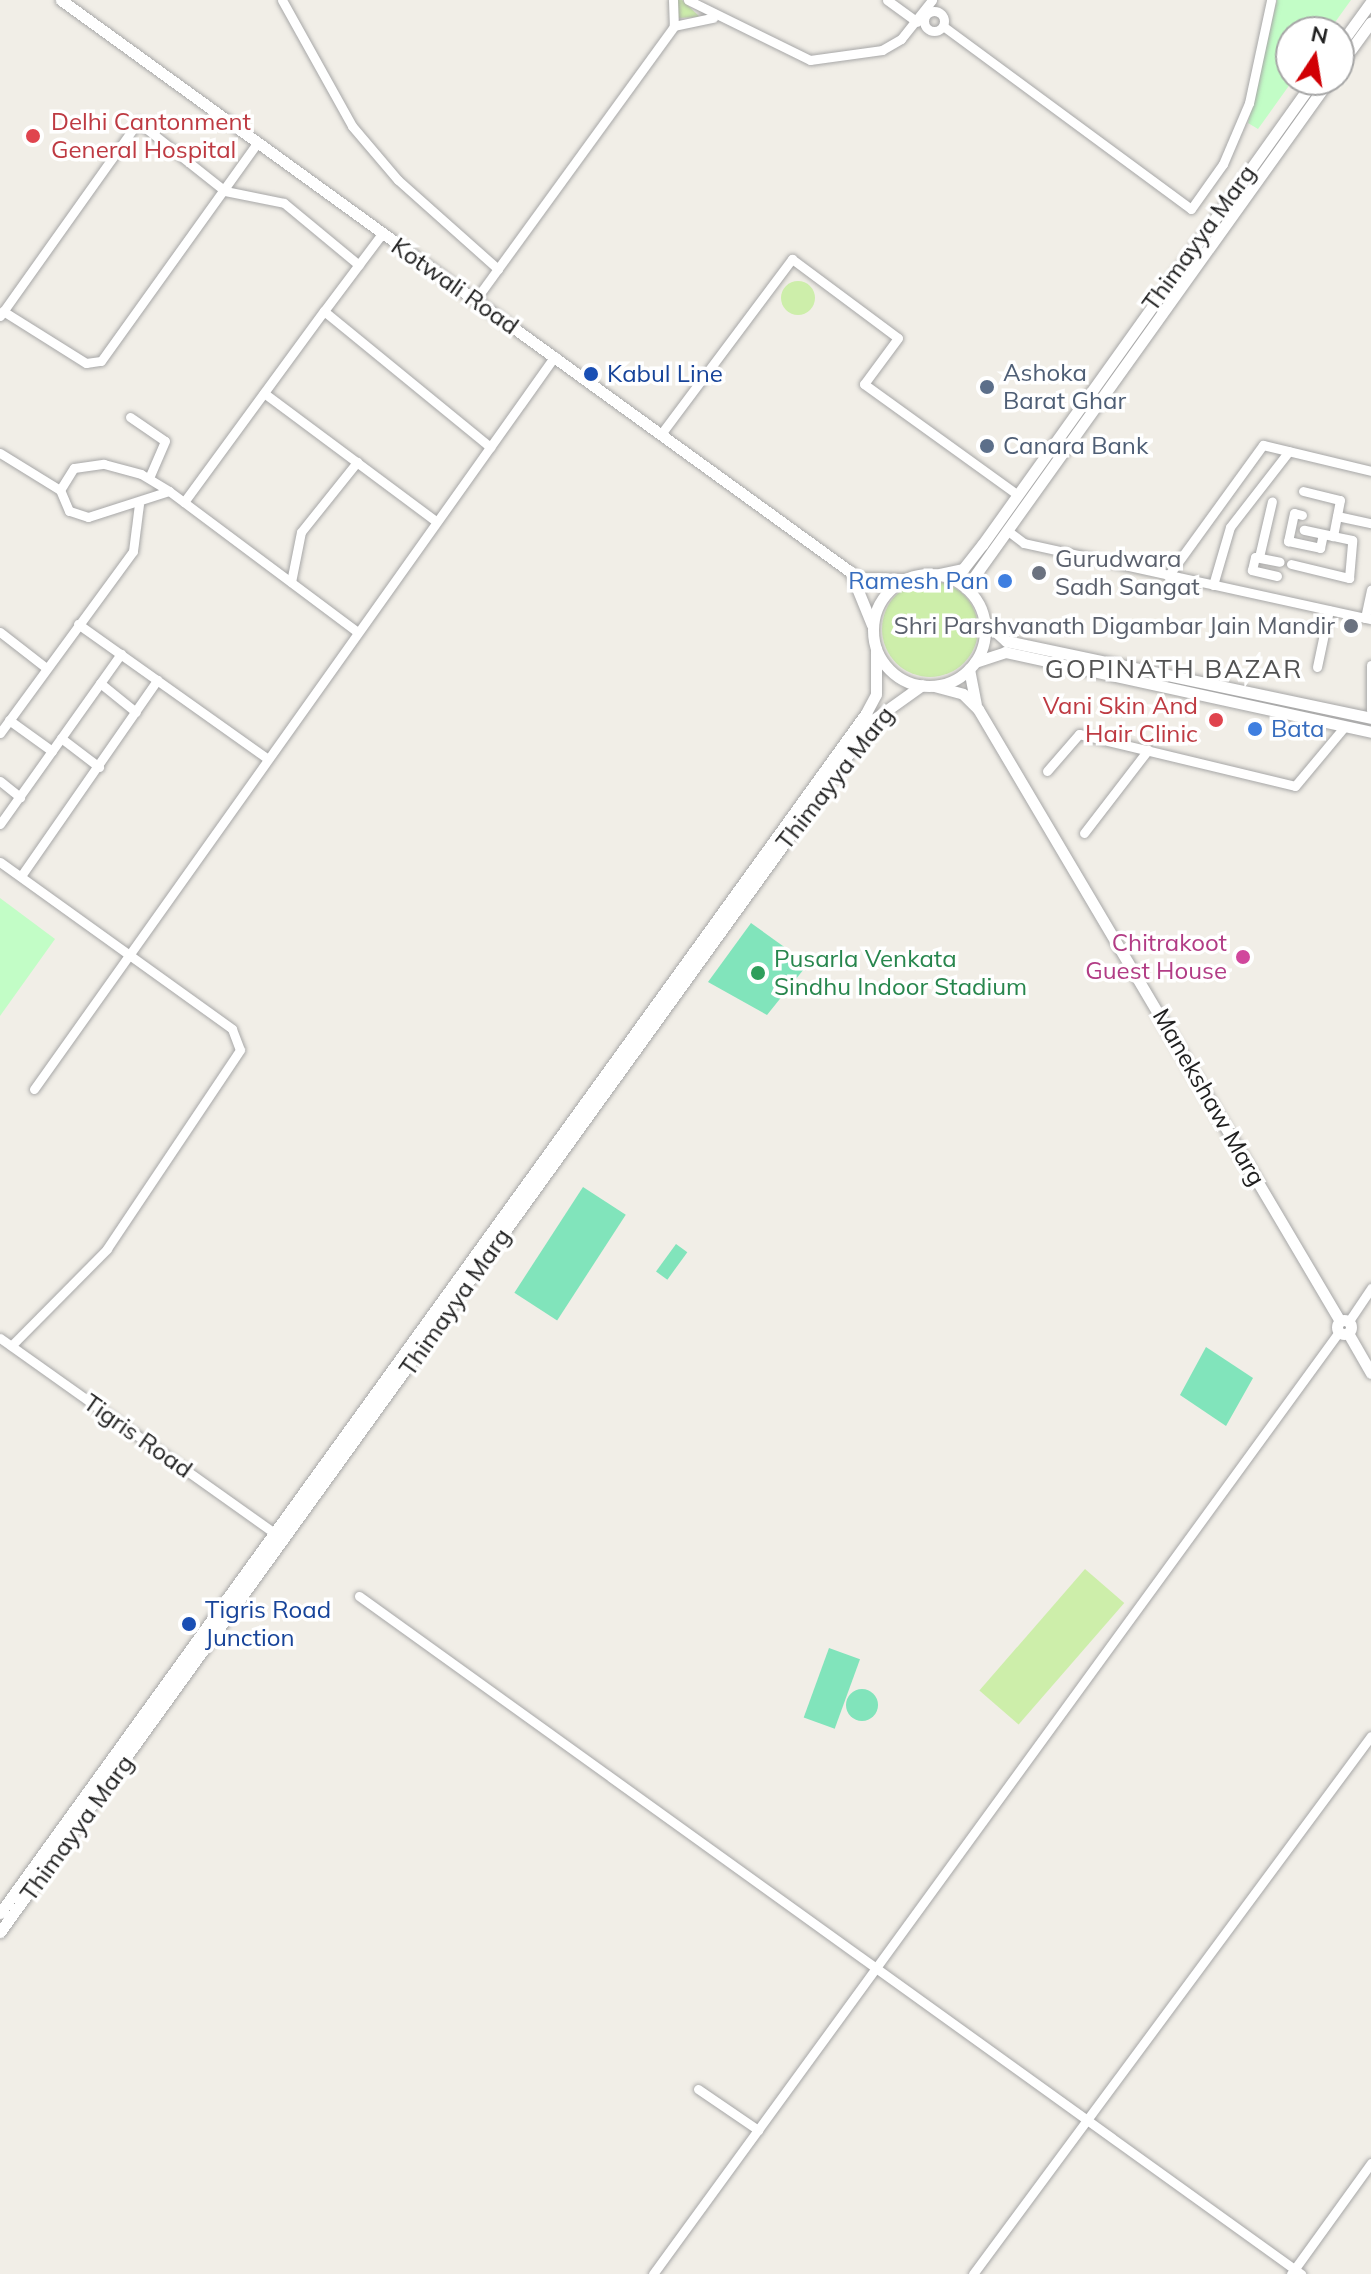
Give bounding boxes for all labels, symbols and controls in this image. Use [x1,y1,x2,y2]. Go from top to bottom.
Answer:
north arrow [1275,16,1355,96]
text: N [1309,19,1331,50]
place label: Delhi Cantonment General Hospital [51,108,251,164]
marker: Delhi Cantonment General Hospital [22,125,44,147]
street label: Thimayya Marg [1136,159,1262,317]
street label: Kotwali Road [386,232,524,340]
place label: Ashoka Barat Ghar [1003,359,1126,415]
place label: Kabul Line [607,360,723,388]
marker: Kabul Line [582,365,600,383]
marker: Ashoka Barat Ghar [978,378,996,396]
place label: Canara Bank [1003,432,1148,460]
marker: Canara Bank [978,437,996,455]
place label: Gurudwara Sadh Sangat [1055,545,1200,601]
marker: Gurudwara Sadh Sangat [1030,564,1048,582]
place label: Ramesh Pan [848,567,989,595]
marker: Ramesh Pan [996,572,1014,590]
place label: Shri Parshvanath Digambar Jain Mandir [894,612,1335,640]
marker: Shri Parshvanath Digambar Jain Mandir [1342,617,1360,635]
district label: GOPINATH BAZAR [1045,653,1303,685]
place label: Vani Skin And Hair Clinic [1043,692,1198,748]
street label: Thimayya Marg [770,701,900,855]
marker: Vani Skin And Hair Clinic [1205,709,1227,731]
place label: Bata [1271,715,1325,743]
marker: Bata [1246,720,1264,738]
place label: Chitrakoot Guest House [1085,929,1227,985]
place label: Pusarla Venkata Sindhu Indoor Stadium [774,945,1027,1001]
marker: Chitrakoot Guest House [1234,948,1252,966]
marker: Pusarla Venkata Sindhu Indoor Stadium [749,964,767,982]
street label: Manekshaw Marg [1147,1003,1271,1191]
street label: Thimayya Marg [393,1223,517,1381]
street label: Tigris Road [78,1388,198,1484]
place label: Tigris Road Junction [205,1596,331,1652]
marker: Tigris Road Junction [180,1615,198,1633]
street label: Thimayya Marg [14,1749,140,1907]

